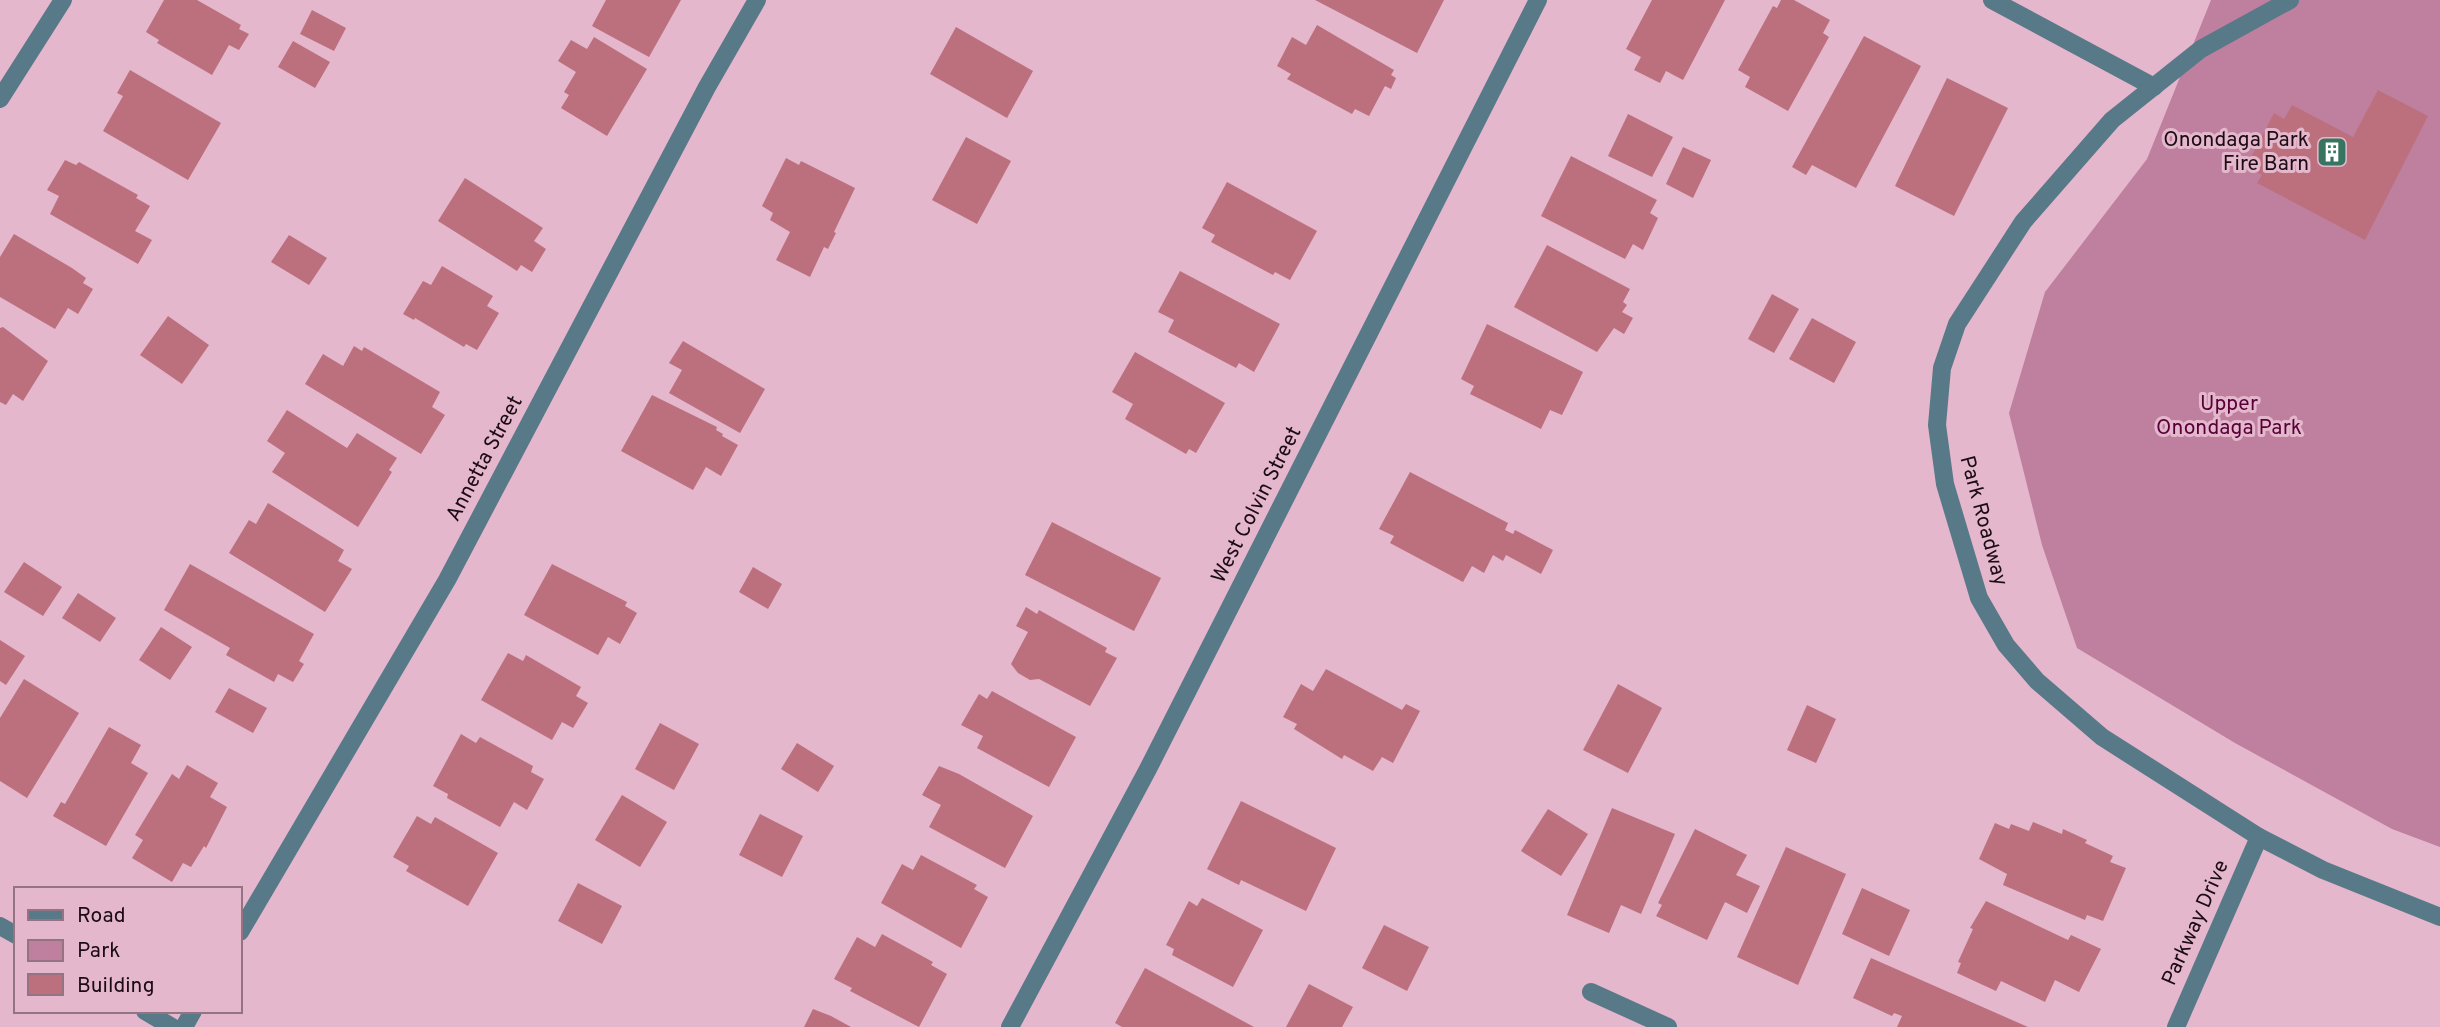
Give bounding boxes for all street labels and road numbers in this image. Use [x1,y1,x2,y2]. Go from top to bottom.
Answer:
street label: Annetta Street [441,391,529,527]
street label: West Colvin Street [1206,422,1308,588]
street label: Park Roadway [1953,453,2013,589]
street label: Parkway Drive [2156,856,2236,990]

